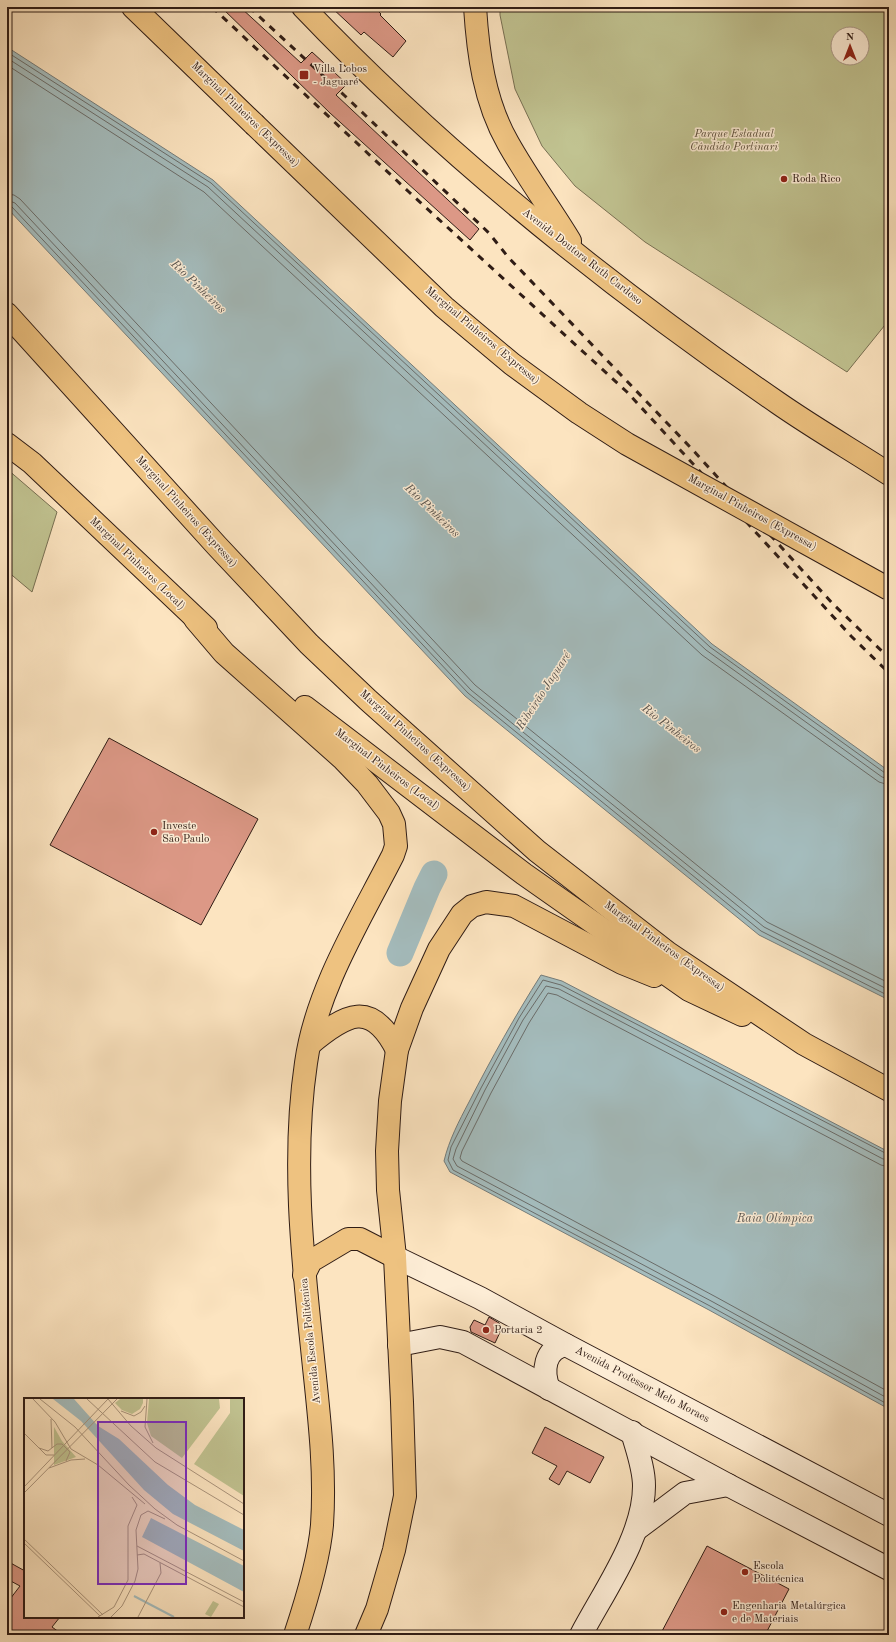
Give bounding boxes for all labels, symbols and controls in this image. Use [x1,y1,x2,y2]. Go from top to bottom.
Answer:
north arrow [830,26,870,66]
text: N [846,32,855,43]
street label: Marginal Pinheiros (Expressa) [189,61,301,169]
place label: Villa Lobos - Jaguaré [313,64,367,88]
marker: Villa Lobos - Jaguaré [298,69,310,81]
park label: Parque Estadual Cândido Portinari [690,129,778,153]
marker: Roda Rico [779,174,789,184]
place label: Roda Rico [792,174,841,185]
street label: Avenida Doutora Ruth Cardoso [520,207,644,307]
water label: Rio Pinheiros [168,257,228,316]
street label: Marginal Pinheiros (Expressa) [423,285,541,387]
street label: Marginal Pinheiros (Expressa) [133,454,239,570]
street label: Marginal Pinheiros (Expressa) [686,473,818,553]
water label: Rio Pinheiros [402,481,462,540]
street label: Marginal Pinheiros (Local) [87,516,187,612]
water label: Ribeirão Jaguaré [514,649,574,733]
street label: Marginal Pinheiros (Expressa) [357,688,473,794]
water label: Rio Pinheiros [639,702,703,756]
street label: Marginal Pinheiros (Local) [333,727,441,813]
place label: Investe São Paulo [162,821,210,845]
marker: Investe São Paulo [149,827,159,837]
street label: Marginal Pinheiros (Expressa) [602,900,726,994]
water label: Raia Olímpica [736,1213,814,1225]
street label: Avenida Escola Politécnica [299,1277,323,1404]
marker: Portaria 2 [481,1325,491,1335]
place label: Portaria 2 [494,1325,543,1336]
street label: Avenida Professor Melo Moraes [573,1345,711,1425]
inset map [24,1398,244,1618]
place label: Escola Politécnica [753,1561,805,1585]
marker: Escola Politécnica [740,1567,750,1577]
place label: Engenharia Metalúrgica e de Materiais [732,1601,847,1625]
marker: Engenharia Metalúrgica e de Materiais [719,1607,729,1617]

